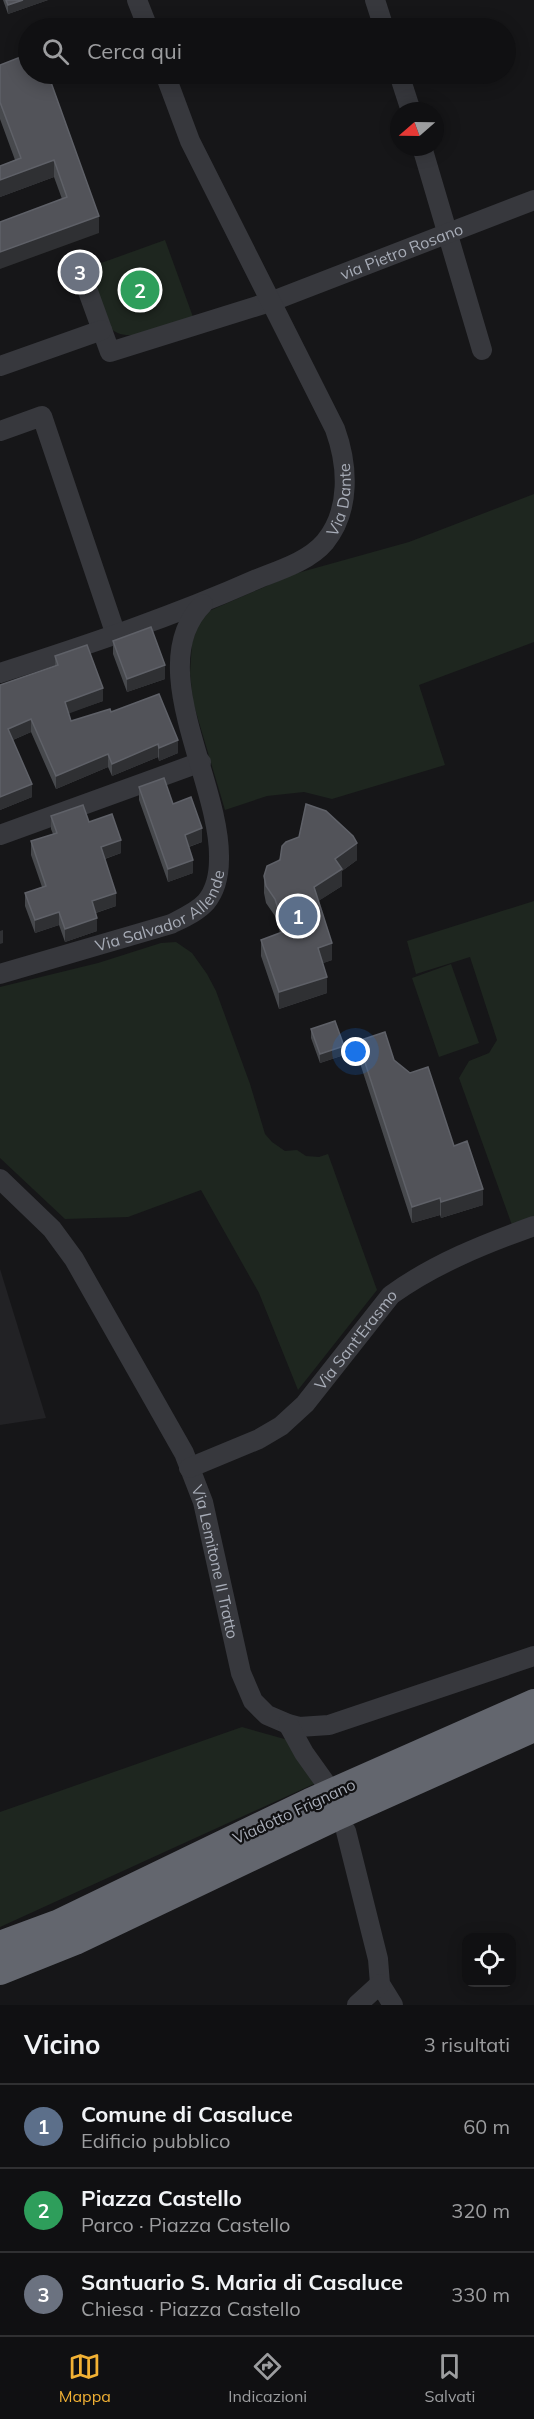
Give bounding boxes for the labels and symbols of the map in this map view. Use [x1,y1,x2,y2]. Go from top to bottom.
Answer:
north arrow [390,102,444,156]
street label: via Pietro Rosano [337,218,466,284]
pin: 3 [60,250,100,294]
pin: 2 [120,268,160,312]
street label: Via Dante [322,462,355,540]
street label: Via Salvador Allende [93,869,228,956]
pin: 1 [278,894,318,938]
your location [341,1037,370,1066]
street label: Via Sant'Erasmo [310,1284,401,1394]
street label: Via Lemitone II Tratto [187,1482,243,1641]
street label: Viadotto Frignano [229,1774,359,1848]

